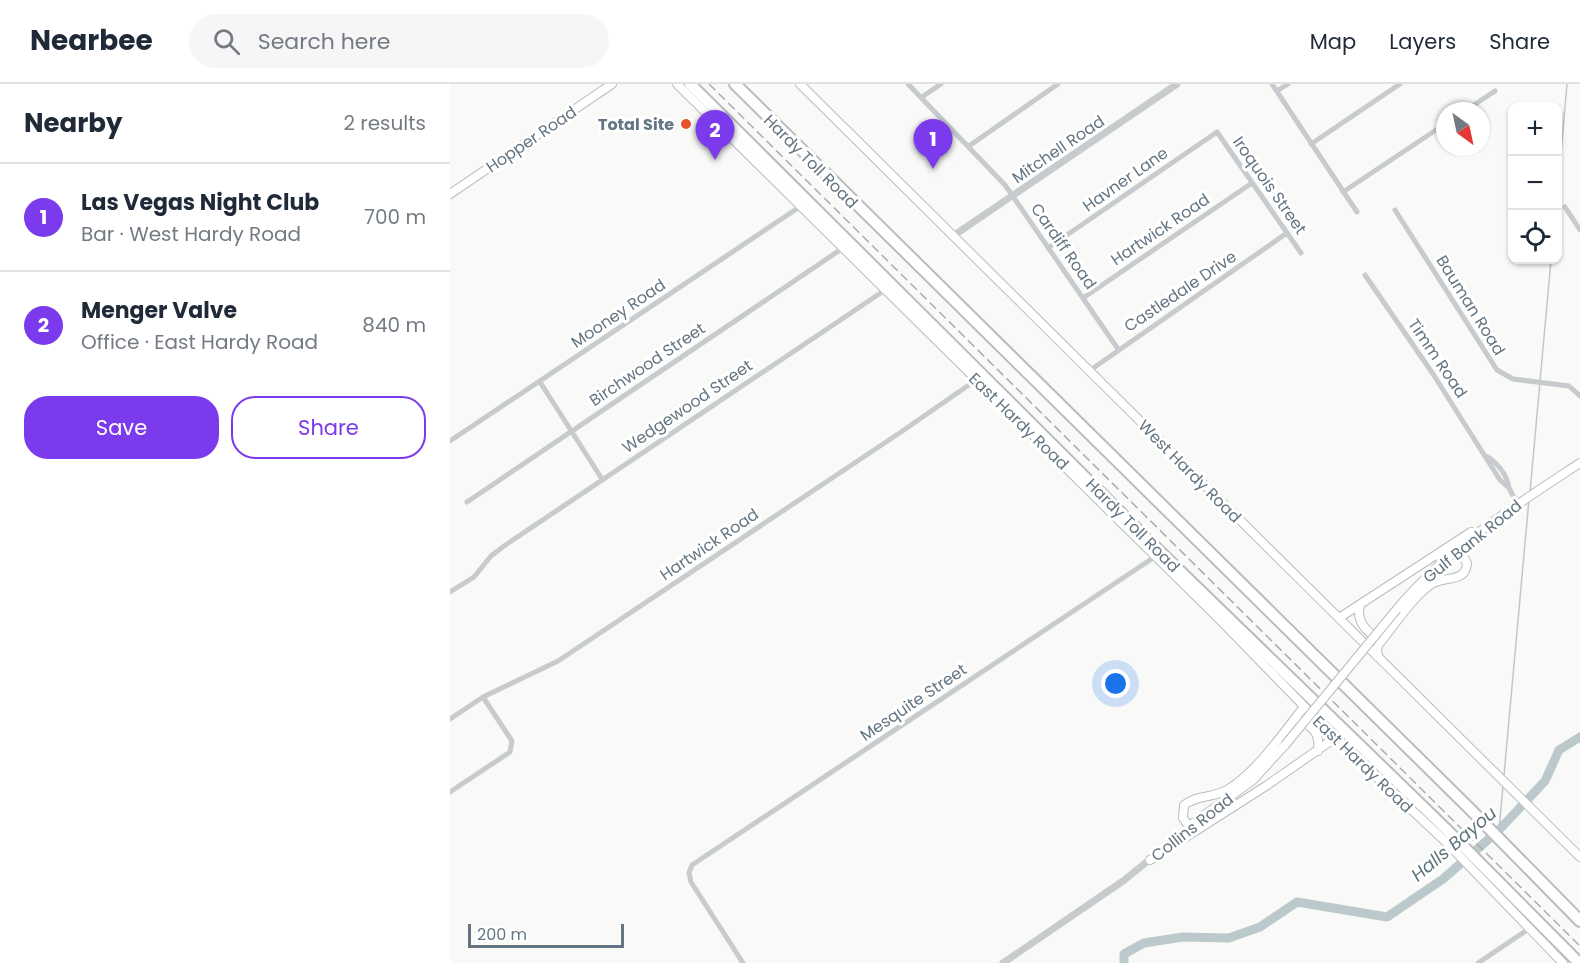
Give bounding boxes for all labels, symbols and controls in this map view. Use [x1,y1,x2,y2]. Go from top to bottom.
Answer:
search box [189,14,609,68]
text: Nearbee [30,21,153,60]
icon: search [210,25,243,58]
text: Search here [258,26,390,57]
text: Map [1310,27,1356,56]
text: Layers [1389,27,1456,56]
text: Share [1489,27,1550,56]
street label: Hopper Road [481,101,581,178]
north arrow [1436,102,1490,156]
map controls [1508,102,1562,264]
button: + [1508,102,1562,156]
text: Nearby [24,105,122,141]
text: 2 results [343,109,426,137]
street label: Hardy Toll Road [758,109,863,214]
pin: 2 [696,110,734,160]
street label: Mitchell Road [1007,110,1109,189]
place label: Total Site [598,113,674,136]
marker: Total Site [679,117,693,131]
pin: 1 [914,120,952,169]
street label: Iroquois Street [1227,132,1312,239]
street label: Havner Lane [1078,142,1173,217]
button: − [1508,156,1562,210]
text: Las Vegas Night Club [81,187,319,218]
street label: Hartwick Road [1106,188,1214,271]
street label: Cardiff Road [1025,199,1102,294]
text: 1 [40,203,47,231]
text: 700 m [364,203,426,231]
button: locate [1508,210,1562,264]
text: Bar · West Hardy Road [81,220,301,248]
street label: Castledale Drive [1120,245,1241,338]
street label: Bauman Road [1431,251,1511,360]
street label: Mooney Road [567,273,670,354]
text: Menger Valve [81,295,237,326]
text: 2 [38,311,49,339]
text: 840 m [362,311,426,339]
street label: Timm Road [1402,314,1473,403]
street label: Birchwood Street [585,317,710,412]
text: Office · East Hardy Road [81,328,318,356]
street label: Wedgewood Street [618,354,757,459]
street label: East Hardy Road [964,368,1074,475]
button: Save [24,396,219,459]
button: Share [231,396,426,459]
street label: West Hardy Road [1133,415,1246,528]
street label: Hardy Toll Road [1080,473,1185,578]
street label: Gulf Bank Road [1418,494,1527,588]
street label: Hartwick Road [655,503,763,586]
street label: Mesquite Street [855,658,971,747]
your location [1101,669,1130,698]
street label: East Hardy Road [1308,711,1418,818]
street label: Collins Road [1146,788,1238,867]
water label: Halls Bayou [1406,800,1502,887]
scale bar [468,921,624,948]
text: 200 m [477,923,527,946]

